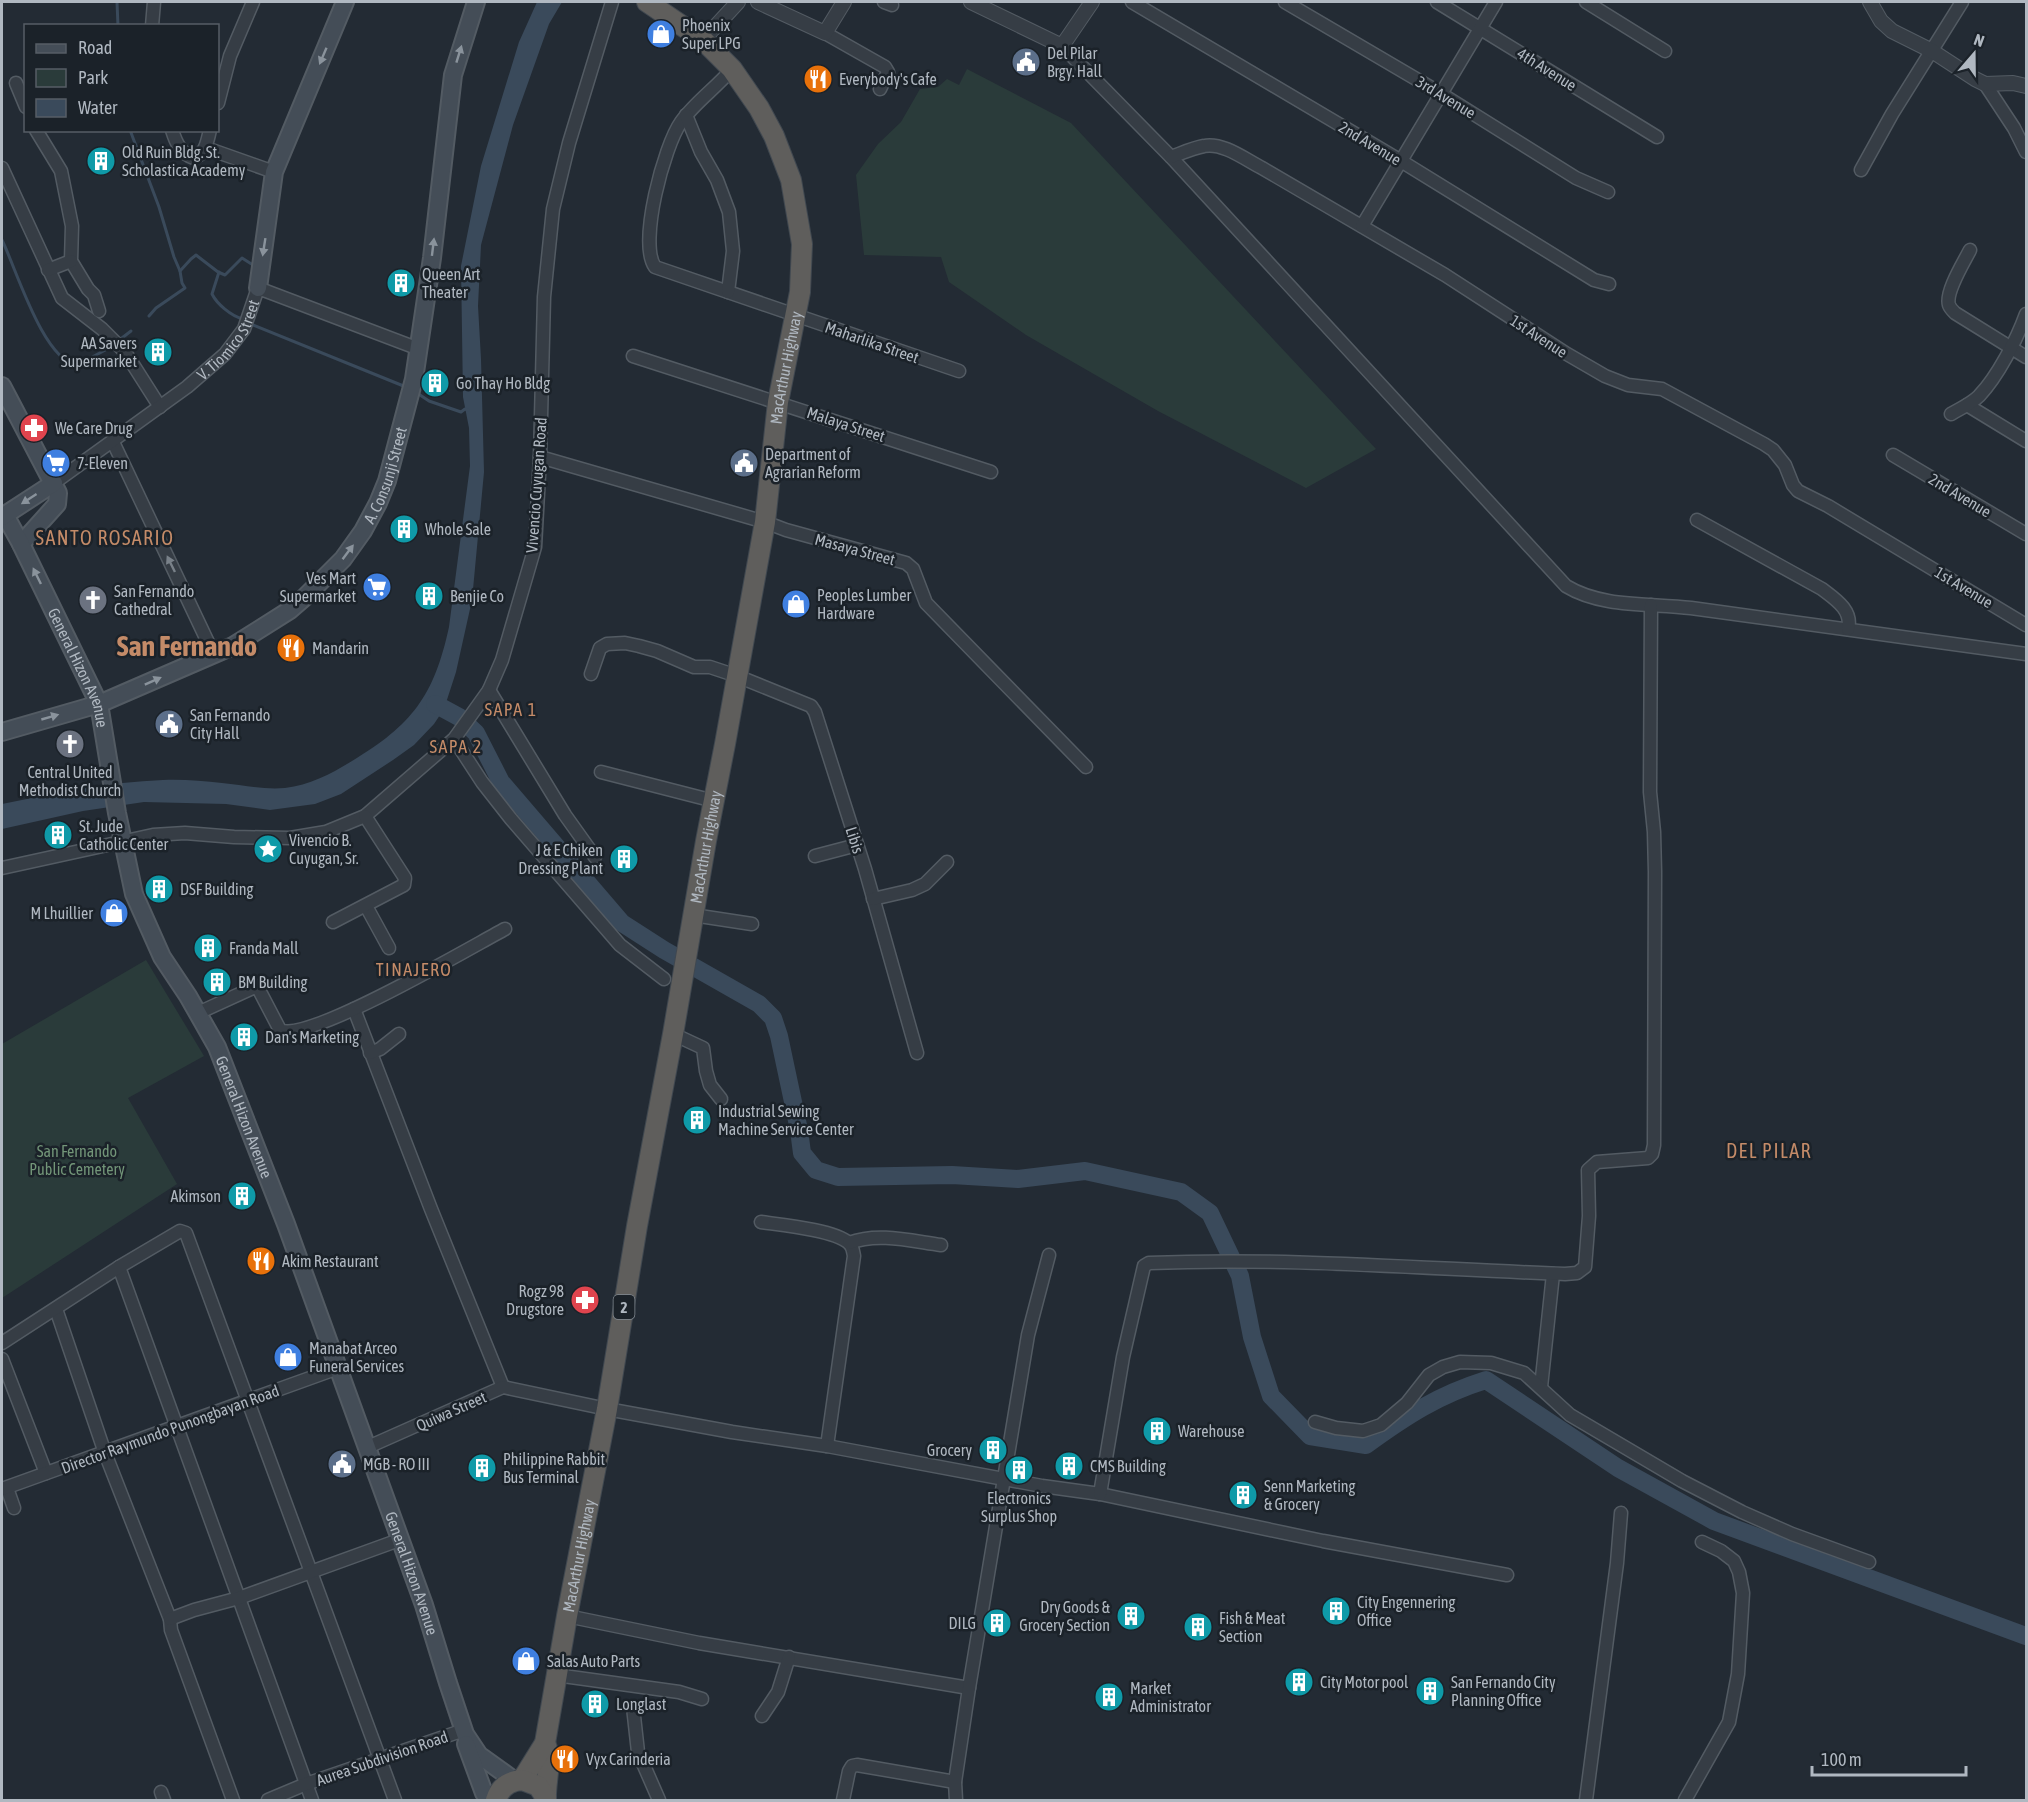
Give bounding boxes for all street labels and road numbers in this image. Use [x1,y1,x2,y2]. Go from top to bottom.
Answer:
street label: 4th Avenue [1514,44,1580,94]
street label: 3rd Avenue [1413,72,1479,122]
street label: 2nd Avenue [1336,117,1404,169]
street label: V. Tiomico Street [193,297,262,383]
street label: MacArthur Highway [767,309,806,425]
street label: 1st Avenue [1507,311,1571,361]
street label: Maharlika Street [823,318,922,367]
street label: Malaya Street [804,403,888,446]
street label: Vivencio Cuyugan Road [522,417,551,554]
street label: A. Consunji Street [360,424,410,526]
street label: 2nd Avenue [1926,469,1994,521]
street label: Masaya Street [813,530,898,569]
street label: 1st Avenue [1932,563,1996,611]
street label: General Hizon Avenue [45,605,112,729]
street label: MacArthur Highway [686,788,726,905]
street label: Libis [842,824,868,856]
street label: General Hizon Avenue [212,1053,276,1181]
road number: 2 [614,1295,634,1319]
street label: Director Raymundo Punongbayan Road [59,1381,282,1478]
street label: Quiwa Street [413,1387,489,1434]
street label: MacArthur Highway [559,1497,599,1614]
street label: General Hizon Avenue [382,1509,442,1637]
street label: Aurea Subdivision Road [314,1727,450,1789]

